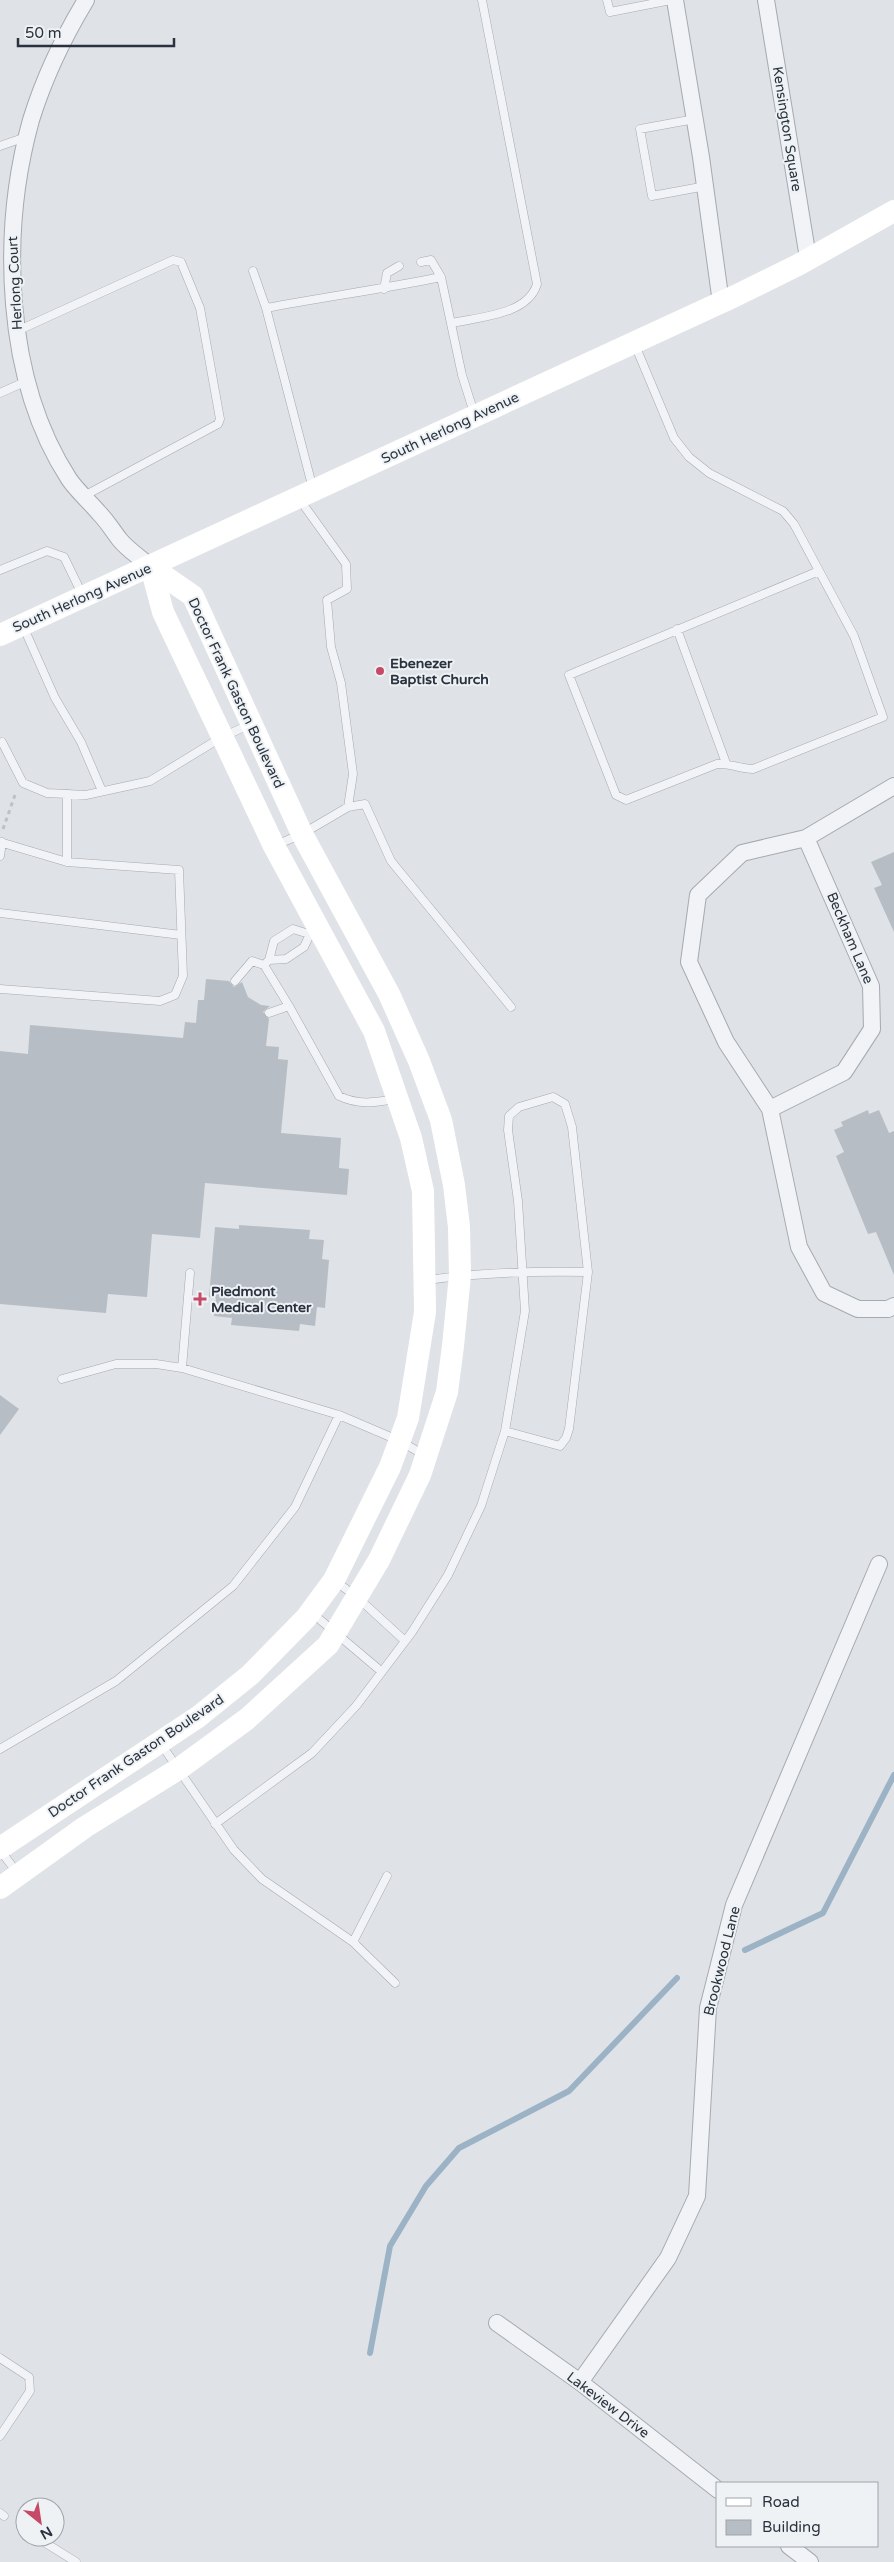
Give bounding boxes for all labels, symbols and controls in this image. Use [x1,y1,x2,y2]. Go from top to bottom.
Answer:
scale bar [18,15,174,47]
text: 50 m [25,24,62,42]
street label: Kensington Square [769,65,805,193]
street label: Herlong Court [4,235,26,330]
street label: South Herlong Avenue [378,389,522,467]
street label: South Herlong Avenue [10,560,154,636]
street label: Doctor Frank Gaston Boulevard [184,595,288,791]
place label: Ebenezer Baptist Church [390,655,489,688]
marker: Ebenezer Baptist Church [374,665,386,677]
street label: Beckham Lane [823,890,877,986]
place label: Piedmont Medical Center [211,1283,312,1316]
marker: Piedmont Medical Center [193,1292,207,1306]
street label: Doctor Frank Gaston Boulevard [45,1691,227,1821]
street label: Brookwood Lane [700,1904,744,2018]
street label: Lakeview Drive [563,2368,653,2442]
legend [716,2482,879,2547]
text: Road [762,2493,800,2511]
north arrow [15,2497,65,2547]
text: Building [762,2518,821,2536]
text: N [37,2523,55,2543]

